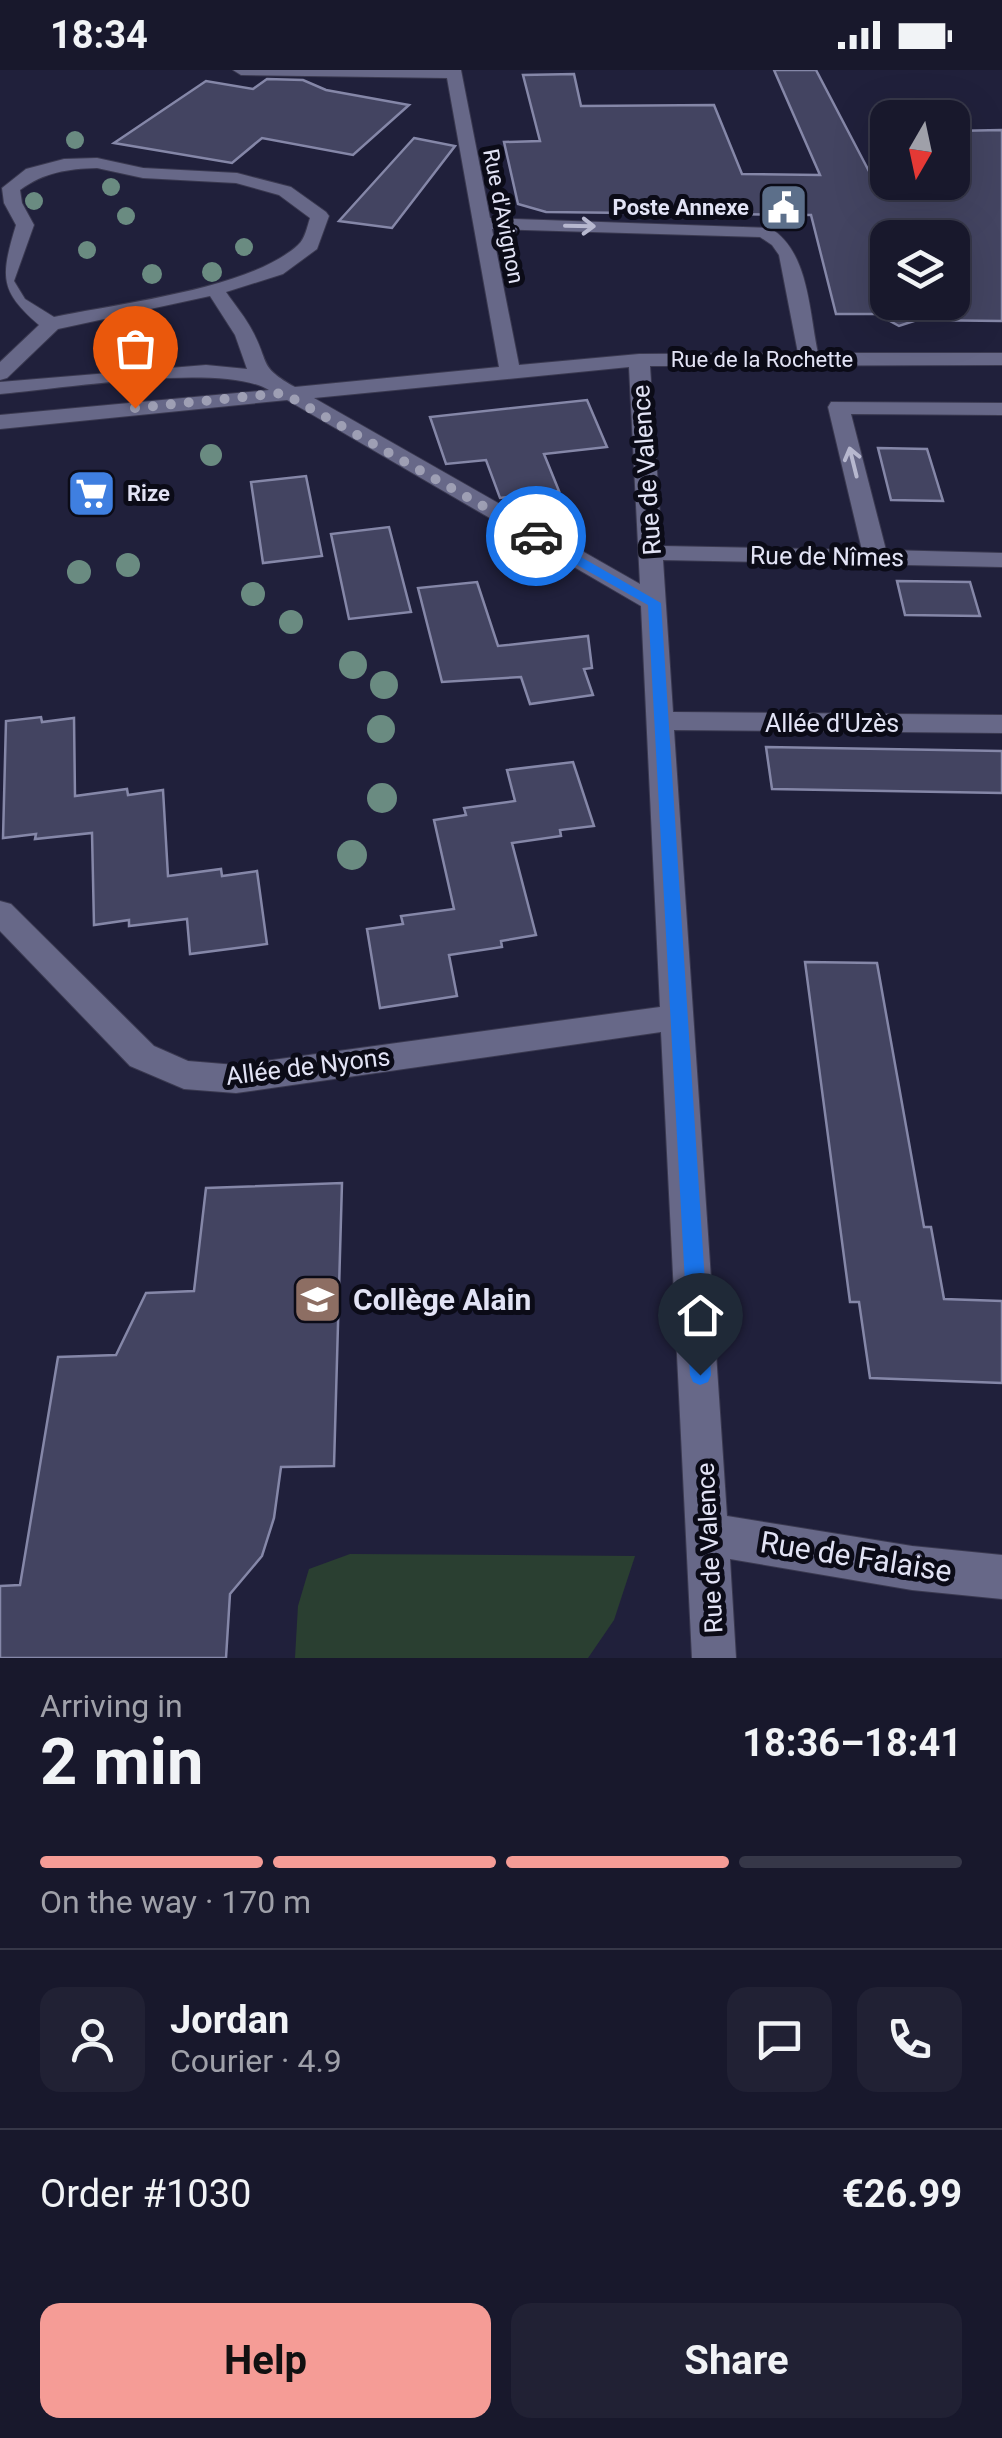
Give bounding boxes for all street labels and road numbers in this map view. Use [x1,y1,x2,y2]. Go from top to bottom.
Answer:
street label: Rue d'Avignon [478,147,529,286]
street label: Rue de la Rochette [671,347,853,372]
street label: Rue de Valence [626,384,667,556]
street label: Rue de Nîmes [750,541,904,572]
street label: Allée d'Uzès [765,709,899,738]
street label: Allée de Nyons [224,1042,392,1091]
street label: Rue de Valence [691,1462,728,1634]
street label: Rue de Falaise [758,1524,954,1589]

